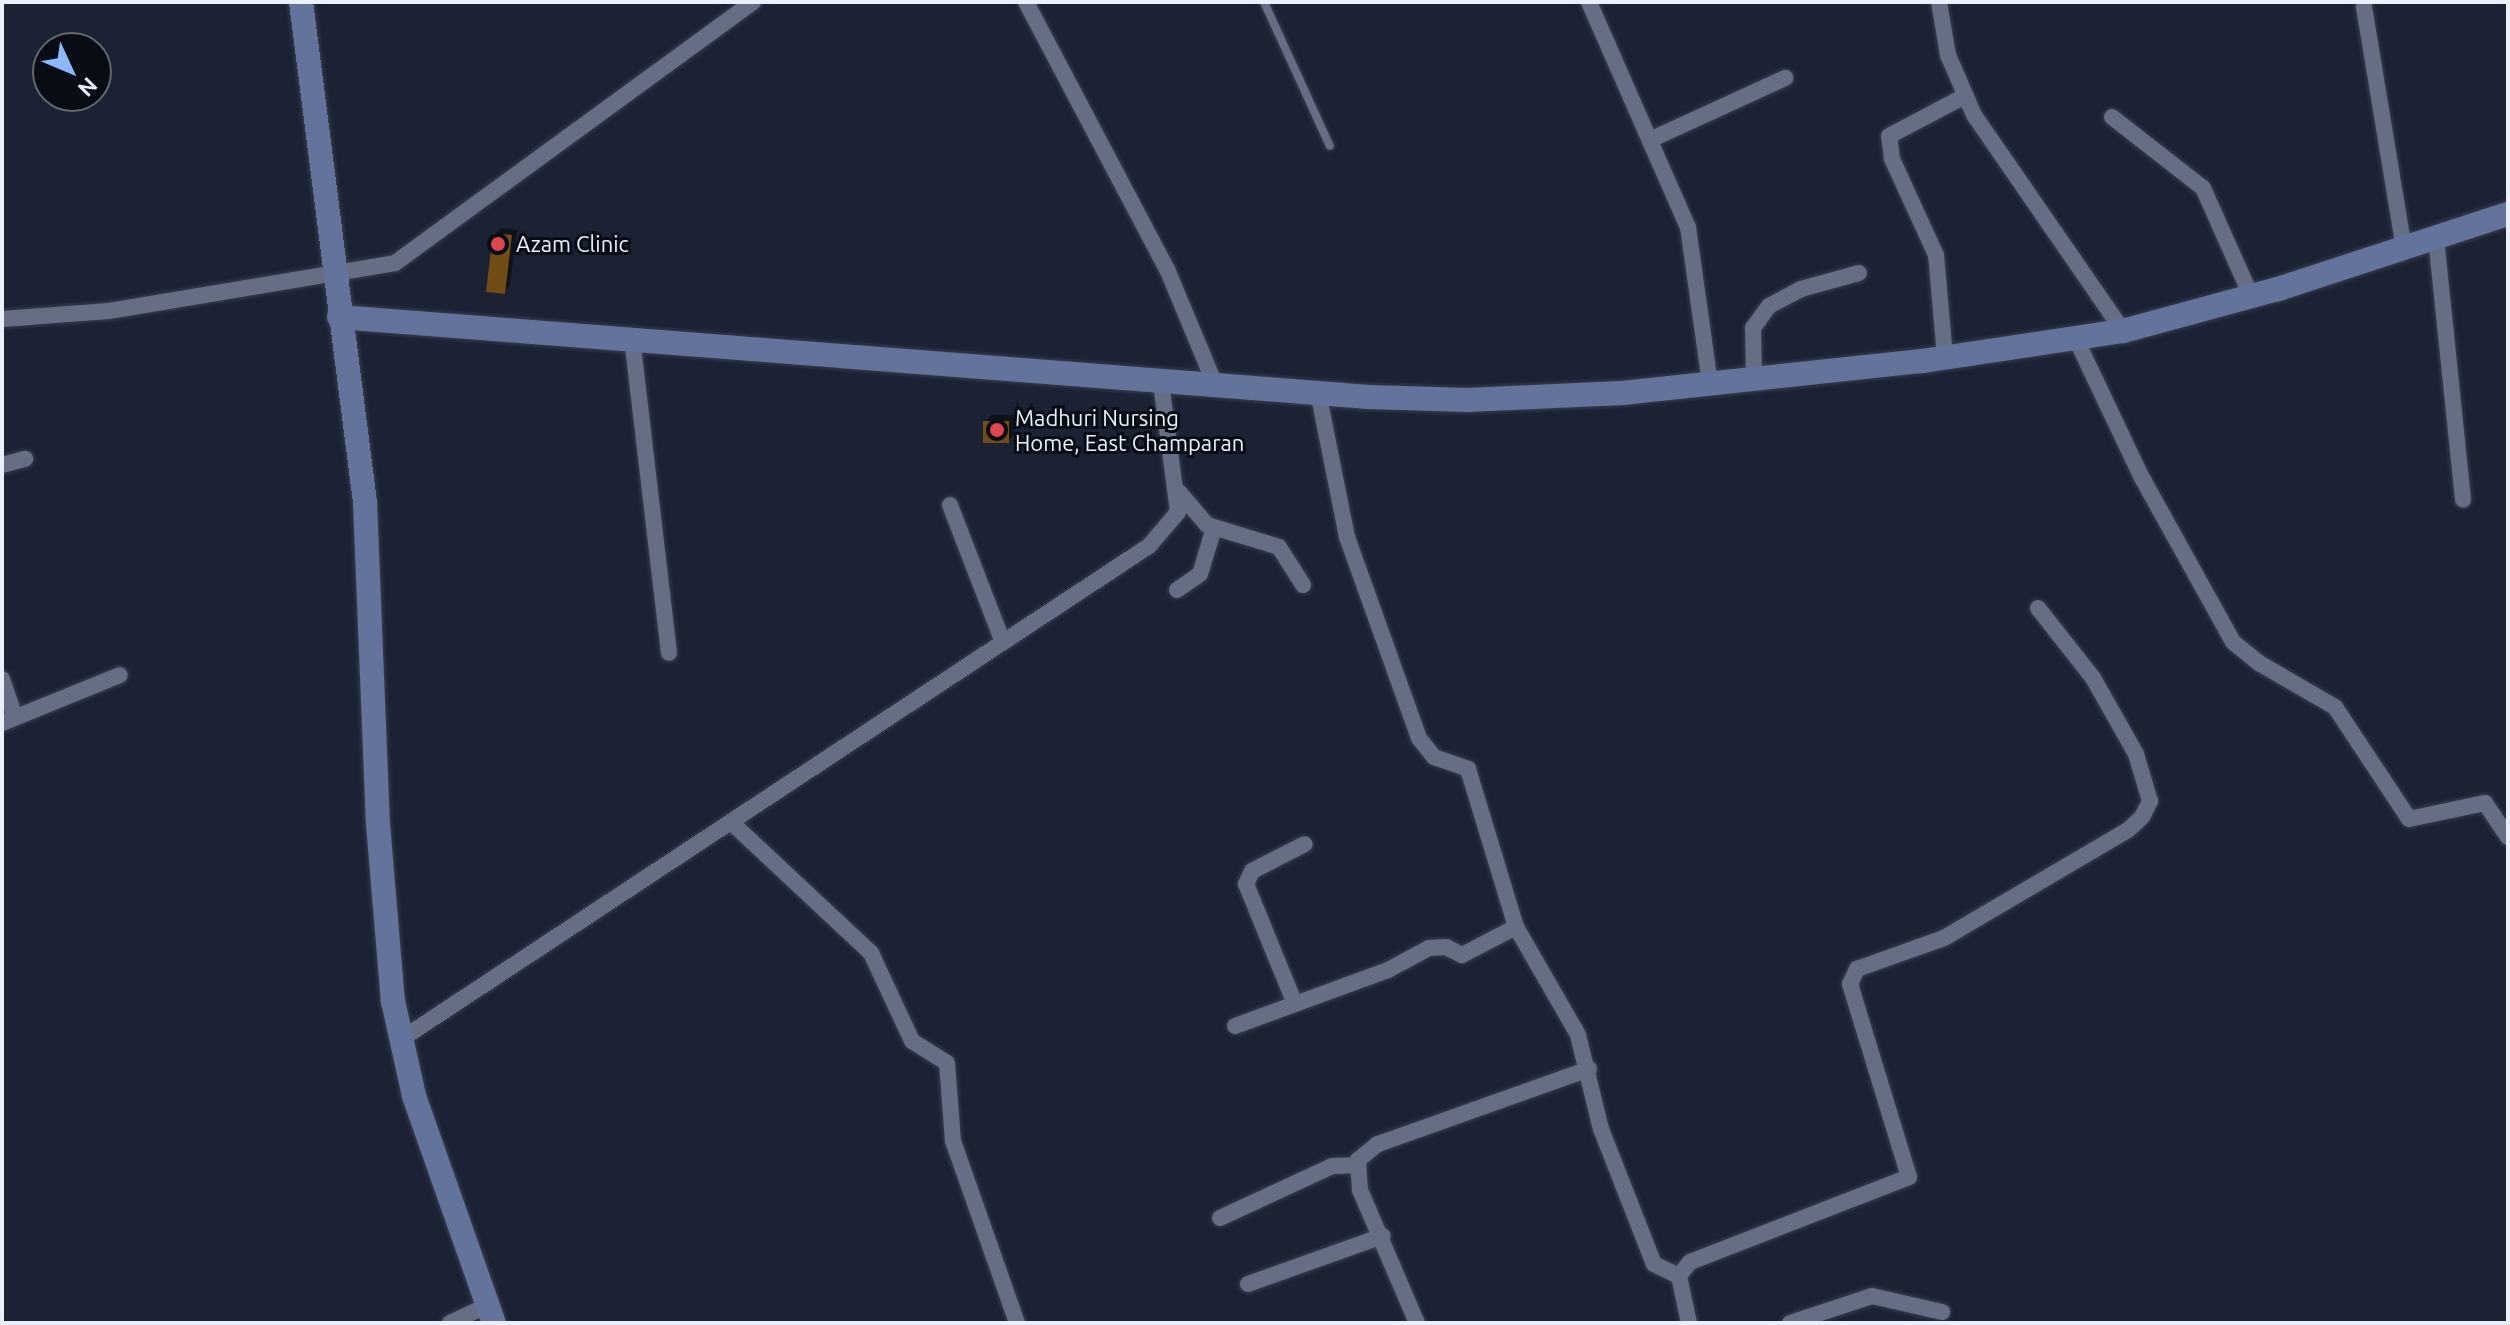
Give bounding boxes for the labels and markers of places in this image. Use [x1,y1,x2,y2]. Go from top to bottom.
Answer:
place label: Azam Clinic [516,231,629,257]
marker: Azam Clinic [487,233,509,255]
place label: Madhuri Nursing Home, East Champaran [1015,404,1244,456]
marker: Madhuri Nursing Home, East Champaran [986,419,1008,441]

